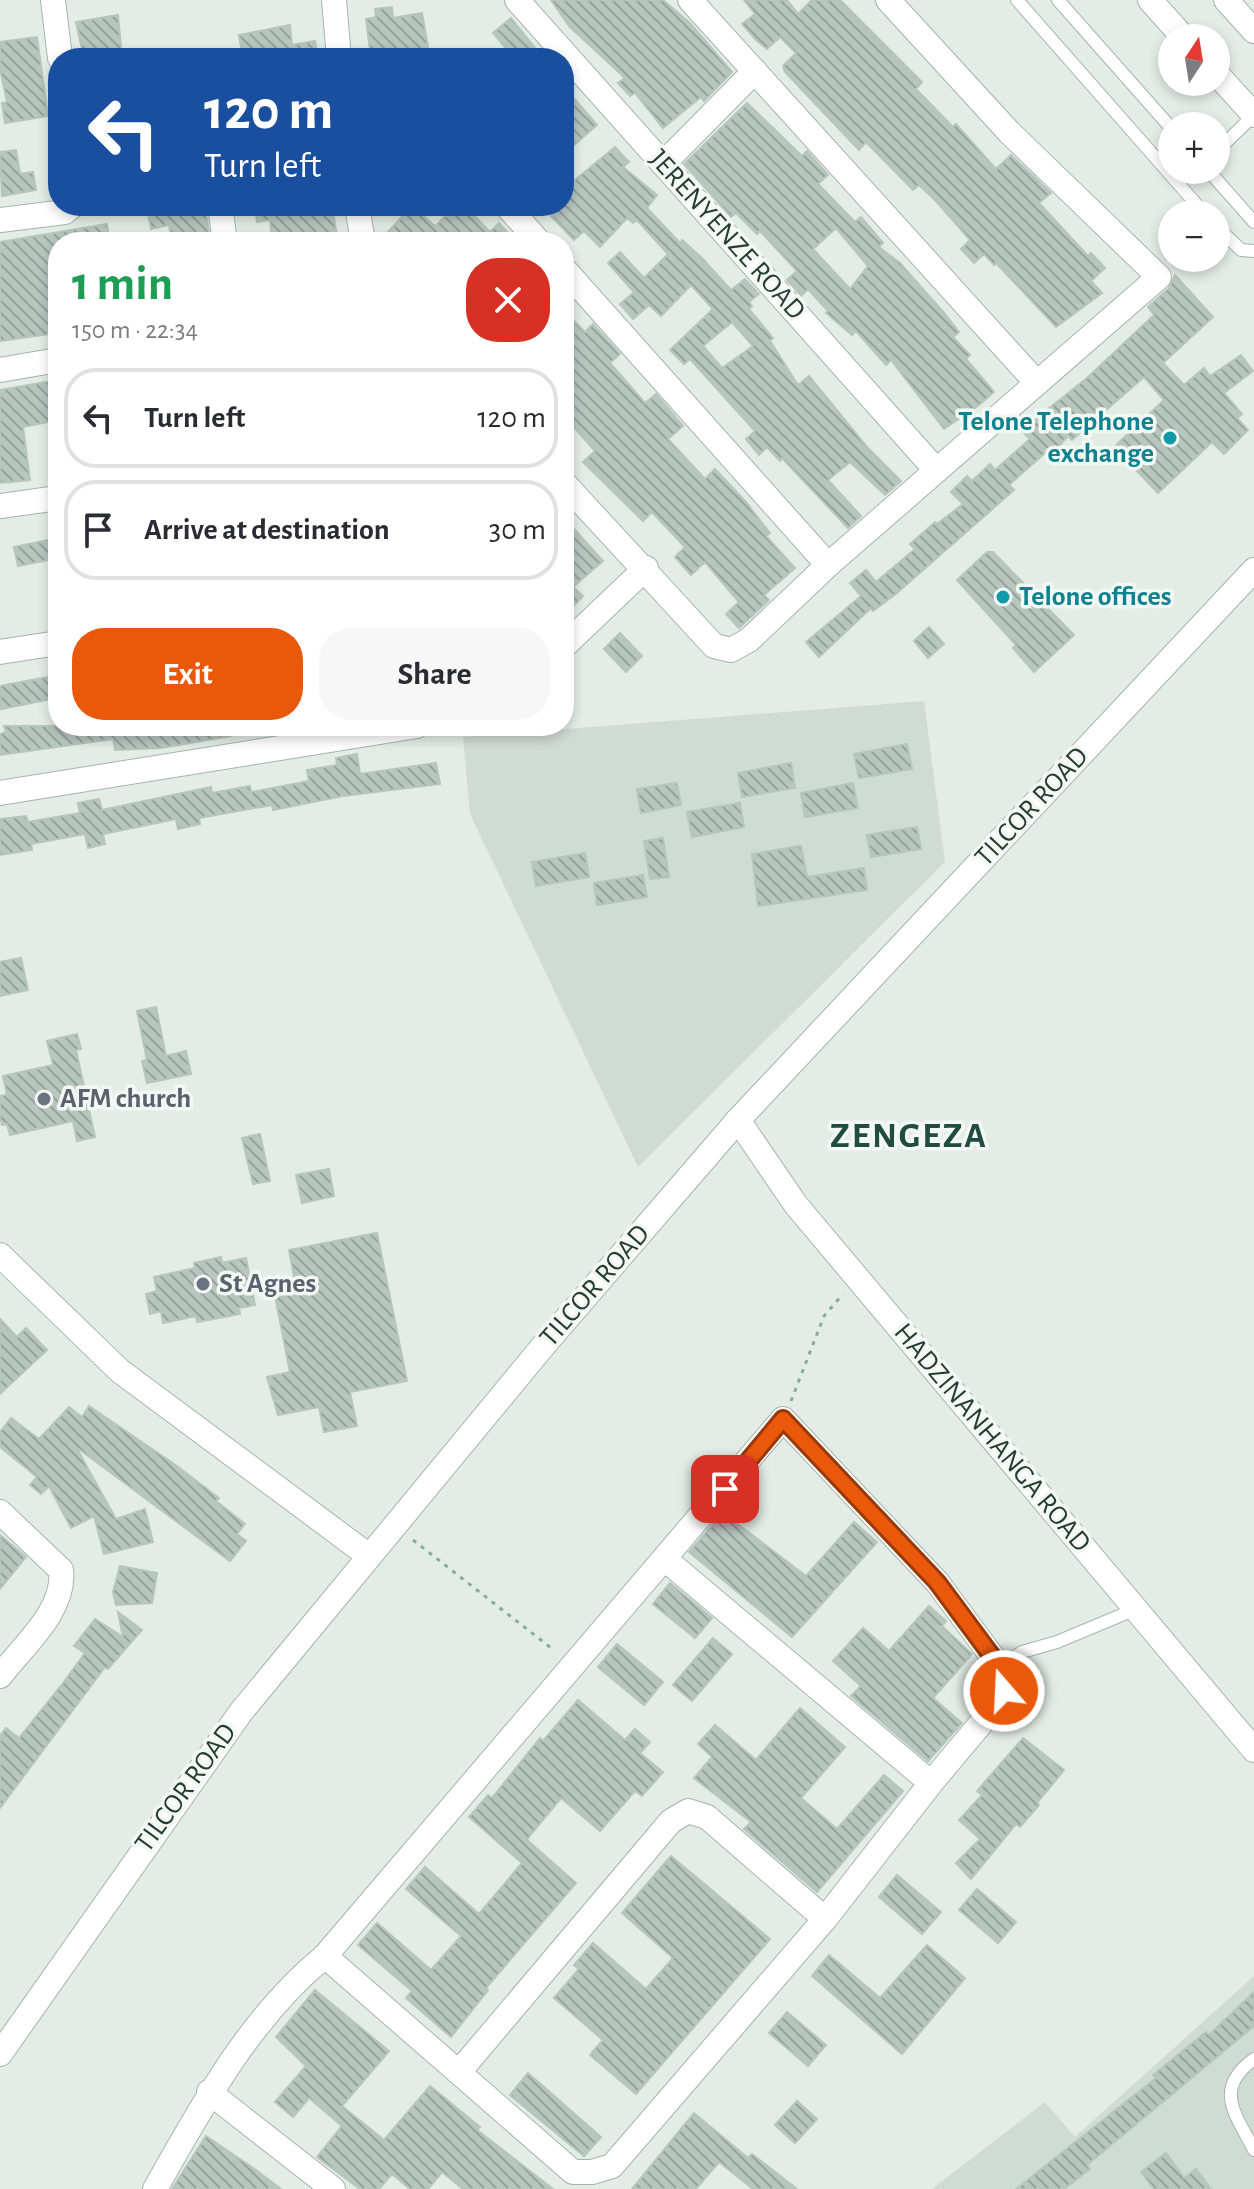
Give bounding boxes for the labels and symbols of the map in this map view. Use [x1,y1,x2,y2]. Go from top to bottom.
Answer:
north arrow [1158,24,1230,96]
street label: JERENYENZE ROAD [644,145,810,325]
place label: Telone Telephone exchange [958,408,1154,468]
marker: Telone Telephone exchange [1161,429,1179,447]
place label: Telone offices [1019,583,1172,611]
marker: Telone offices [994,588,1012,606]
street label: TILCOR ROAD [970,742,1094,872]
place label: AFM church [60,1085,191,1113]
marker: AFM church [35,1090,53,1108]
district label: ZENGEZA [830,1118,988,1154]
street label: TILCOR ROAD [535,1220,655,1352]
place label: St Agnes [219,1270,316,1298]
marker: St Agnes [194,1275,212,1293]
street label: HADZINANHANGA ROAD [888,1318,1096,1558]
pin [691,1455,759,1523]
position arrow [962,1649,1046,1733]
street label: TILCOR ROAD [130,1719,242,1857]

